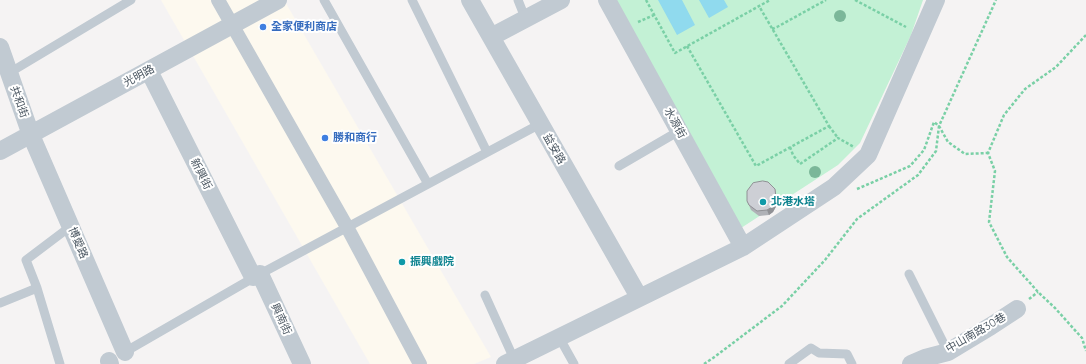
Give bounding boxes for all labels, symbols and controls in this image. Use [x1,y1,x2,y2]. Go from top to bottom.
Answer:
place label: 全家便利商店 [271,20,337,34]
marker: 全家便利商店 [258,22,268,32]
street label: 光明路 [121,62,157,90]
street label: 共和街 [7,84,31,120]
street label: 水源街 [661,105,689,141]
place label: 勝和商行 [333,131,377,145]
street label: 益安路 [540,131,568,167]
marker: 勝和商行 [320,133,330,143]
street label: 新興街 [188,156,214,192]
place label: 北港水塔 [771,195,815,209]
marker: 北港水塔 [758,197,768,207]
street label: 博愛路 [65,225,91,261]
place label: 振興戲院 [410,255,454,269]
marker: 振興戲院 [397,257,407,267]
street label: 興南街 [268,301,294,337]
street label: 中山南路30巷 [944,310,1008,356]

